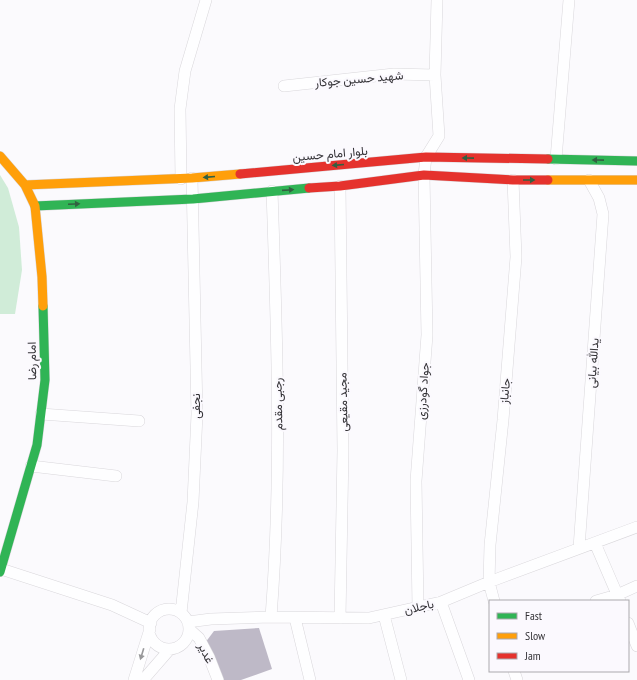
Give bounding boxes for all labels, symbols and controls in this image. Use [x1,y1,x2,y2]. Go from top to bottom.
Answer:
street label: شهید حسین جوکار [313,67,404,91]
street label: بلوار امام حسین [292,143,368,165]
one-way arrow [461,155,474,161]
one-way arrow [591,157,604,163]
one-way arrow [332,162,344,168]
one-way arrow [203,173,215,180]
one-way arrow [523,177,536,183]
one-way arrow [281,186,294,193]
one-way arrow [68,201,80,208]
street label: یدالله بیانی [583,337,603,389]
street label: امام رضا [24,342,40,380]
street label: جواد گودرزی [413,362,433,420]
street label: مجید مقیعی [334,372,352,432]
street label: جانباز [496,377,514,406]
street label: رجبی مقدم [270,378,286,430]
street label: نجفی [188,393,204,419]
street label: باجلان [403,596,435,617]
legend [489,600,629,672]
text: Fast [525,608,543,623]
text: Slow [525,628,546,643]
street label: غدیر [194,639,218,666]
text: Jam [524,648,541,663]
one-way arrow [139,649,145,661]

